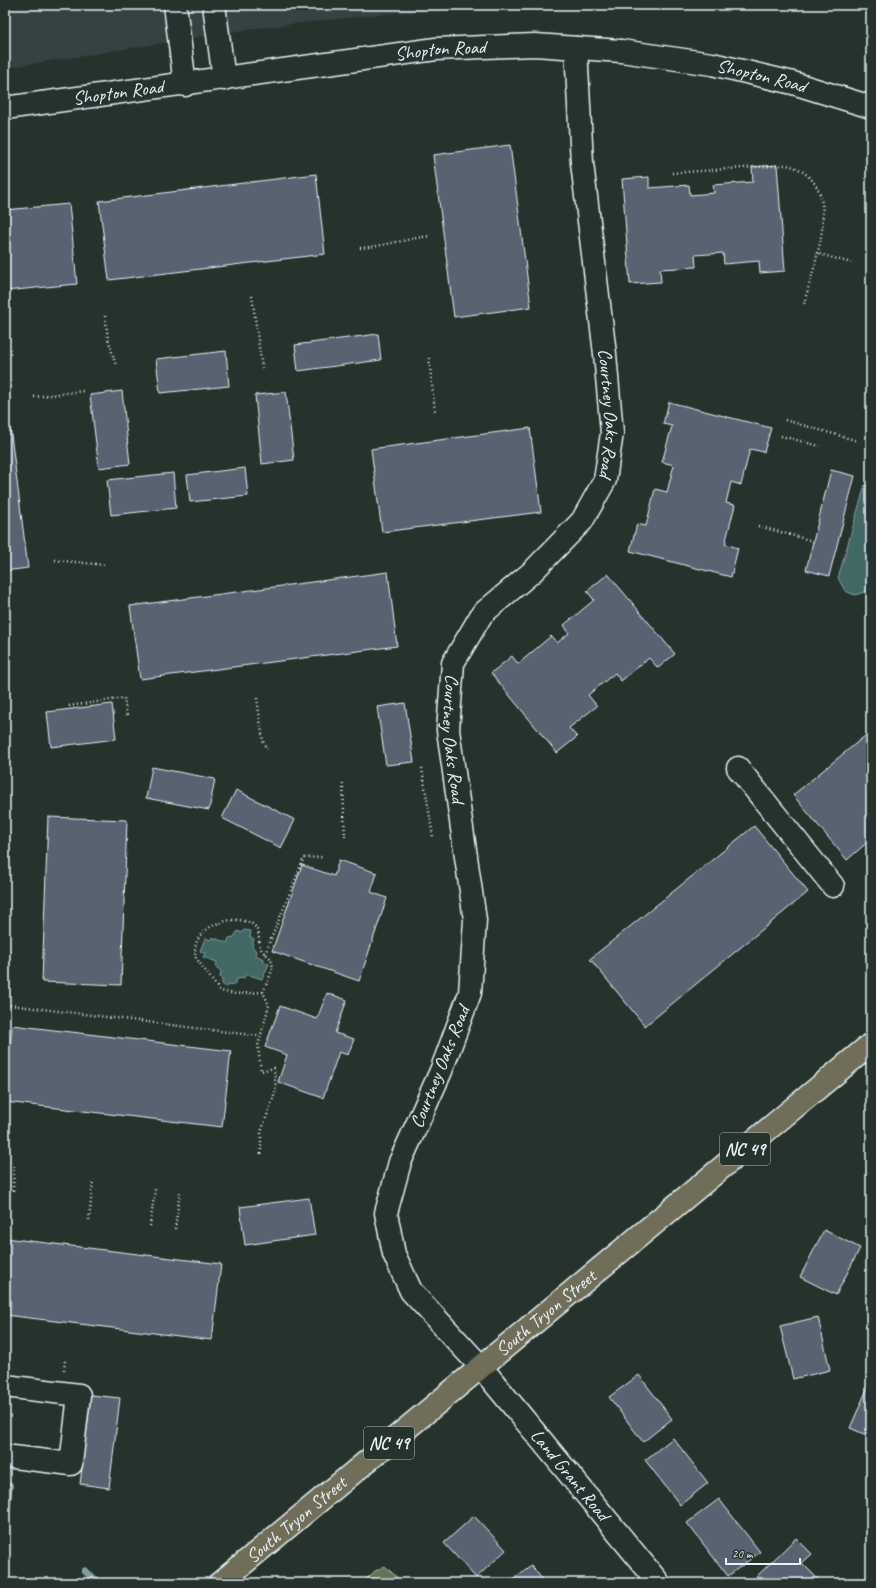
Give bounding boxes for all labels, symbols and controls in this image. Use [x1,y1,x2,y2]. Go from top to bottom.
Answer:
street label: Shopton Road [393,35,489,67]
street label: Shopton Road [714,54,812,99]
street label: Shopton Road [71,74,168,111]
street label: Courtney Oaks Road [592,347,624,483]
street label: Courtney Oaks Road [436,673,471,808]
street label: Courtney Oaks Road [405,999,477,1131]
road number: NC 49 [720,1133,770,1165]
street label: South Tryon Street [491,1263,602,1362]
street label: Land Grant Road [525,1424,617,1528]
road number: NC 49 [364,1427,414,1459]
street label: South Tryon Street [241,1470,353,1569]
scale bar [726,1540,800,1566]
text: 20 m [732,1546,754,1562]

